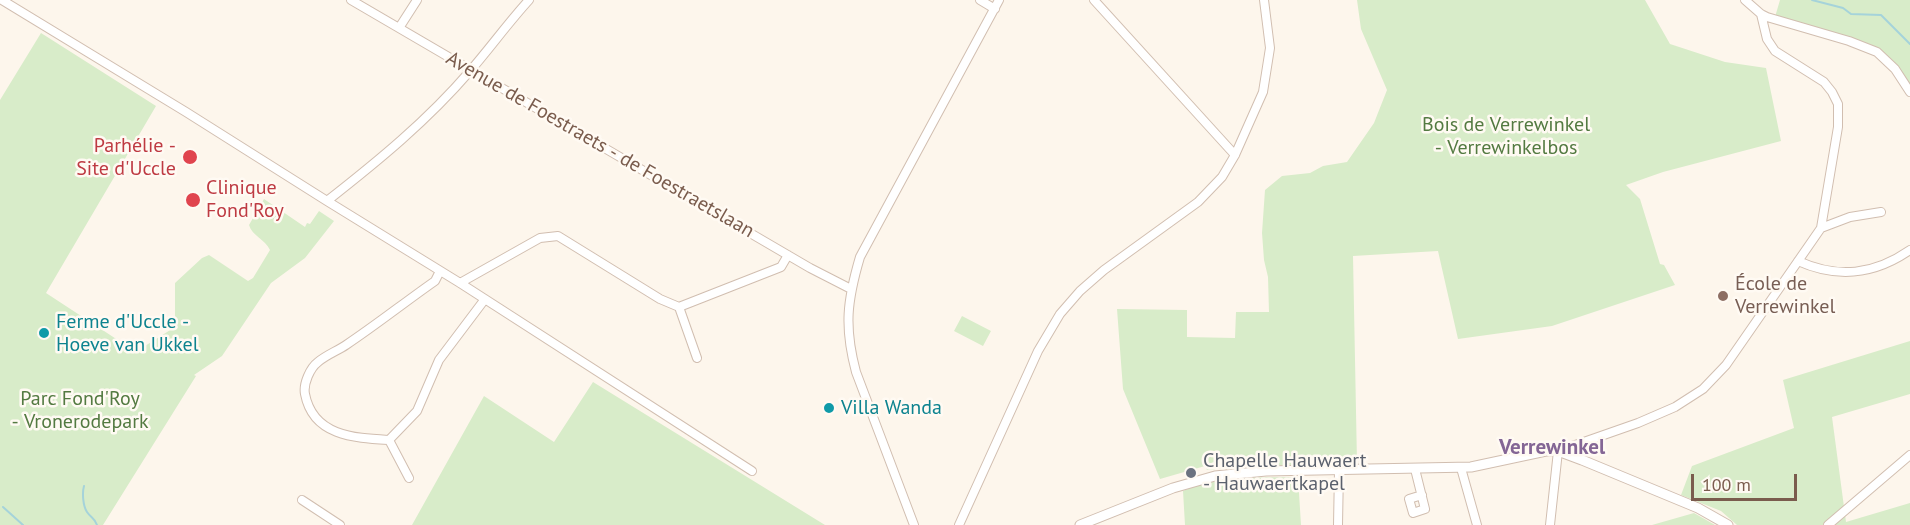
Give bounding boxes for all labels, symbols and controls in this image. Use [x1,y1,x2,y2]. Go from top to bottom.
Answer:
street label: Avenue de Foestraets - de Foestraetslaan [442,47,758,243]
park label: Bois de Verrewinkel - Verrewinkelbos [1422,113,1590,160]
place label: Parhélie - Site d'Uccle [76,134,176,181]
marker: Parhélie - Site d'Uccle [181,148,199,166]
place label: Clinique Fond'Roy [206,176,284,223]
marker: Clinique Fond'Roy [184,191,202,209]
place label: École de Verrewinkel [1735,272,1835,319]
marker: École de Verrewinkel [1716,289,1730,303]
place label: Ferme d'Uccle - Hoeve van Ukkel [56,310,199,357]
marker: Ferme d'Uccle - Hoeve van Ukkel [37,326,51,340]
park label: Parc Fond'Roy - Vronerodepark [11,387,149,434]
place label: Villa Wanda [841,396,942,420]
marker: Villa Wanda [822,401,836,415]
district label: Verrewinkel [1499,435,1605,461]
place label: Chapelle Hauwaert - Hauwaertkapel [1203,449,1367,496]
scale bar [1694,462,1800,500]
marker: Chapelle Hauwaert - Hauwaertkapel [1184,466,1198,480]
text: 100 m [1702,473,1751,496]

